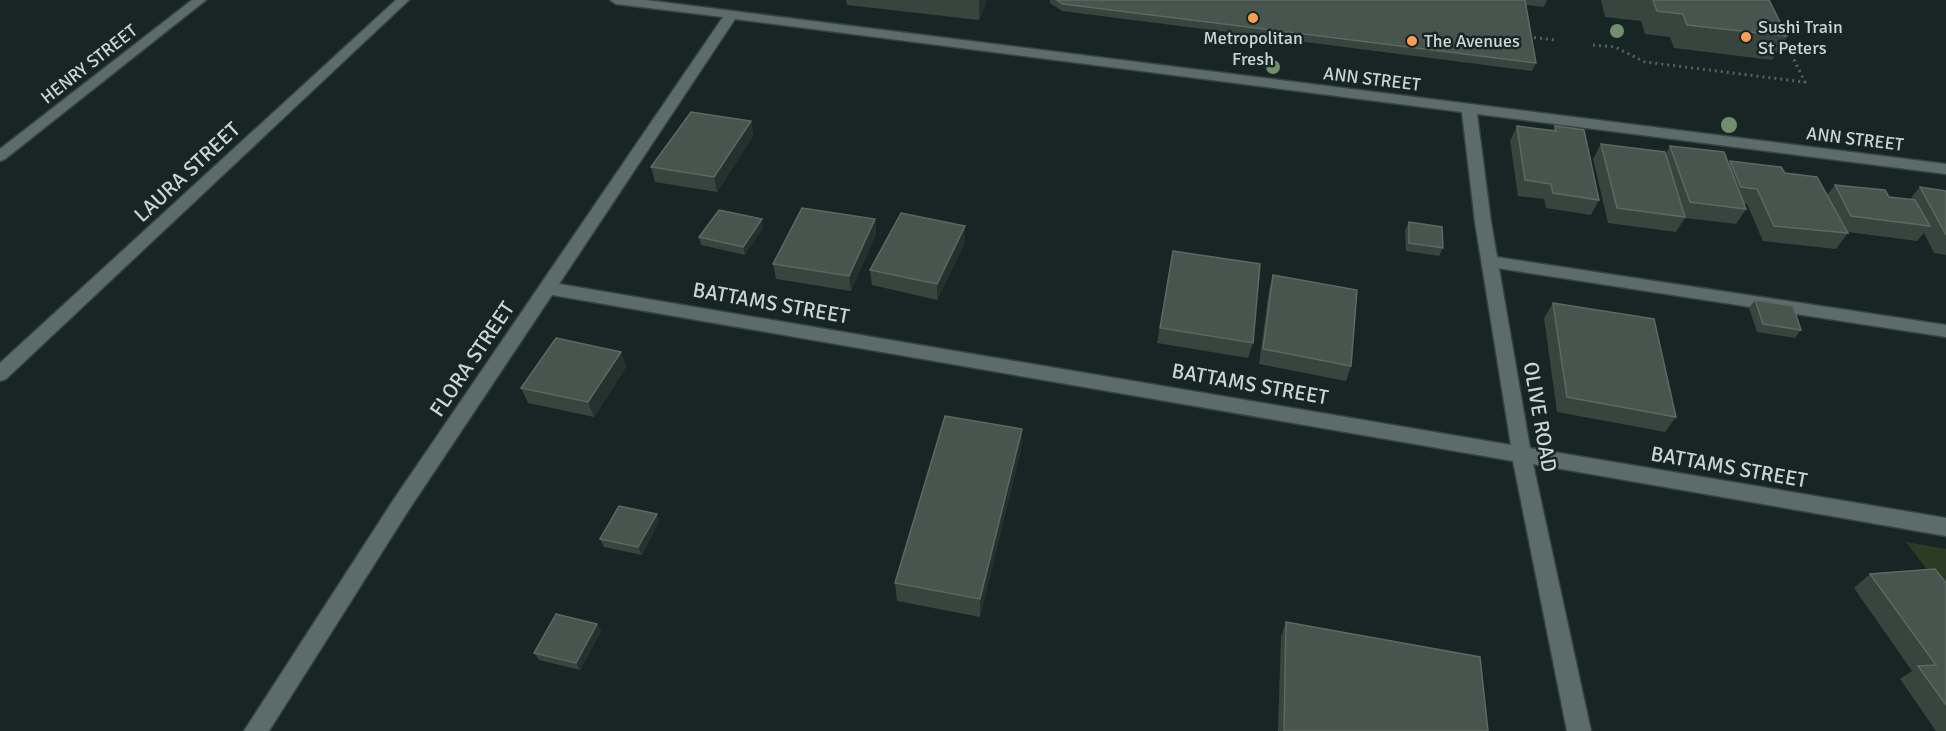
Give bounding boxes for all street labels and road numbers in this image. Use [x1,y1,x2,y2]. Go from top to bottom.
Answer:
street label: HENRY STREET [36,19,142,108]
street label: ANN STREET [1322,62,1422,96]
street label: LAURA STREET [129,116,246,228]
street label: ANN STREET [1805,122,1905,156]
street label: BATTAMS STREET [691,276,852,330]
street label: FLORA STREET [424,296,520,422]
street label: BATTAMS STREET [1170,357,1331,411]
street label: OLIVE ROAD [1518,360,1562,474]
street label: BATTAMS STREET [1649,440,1810,494]

